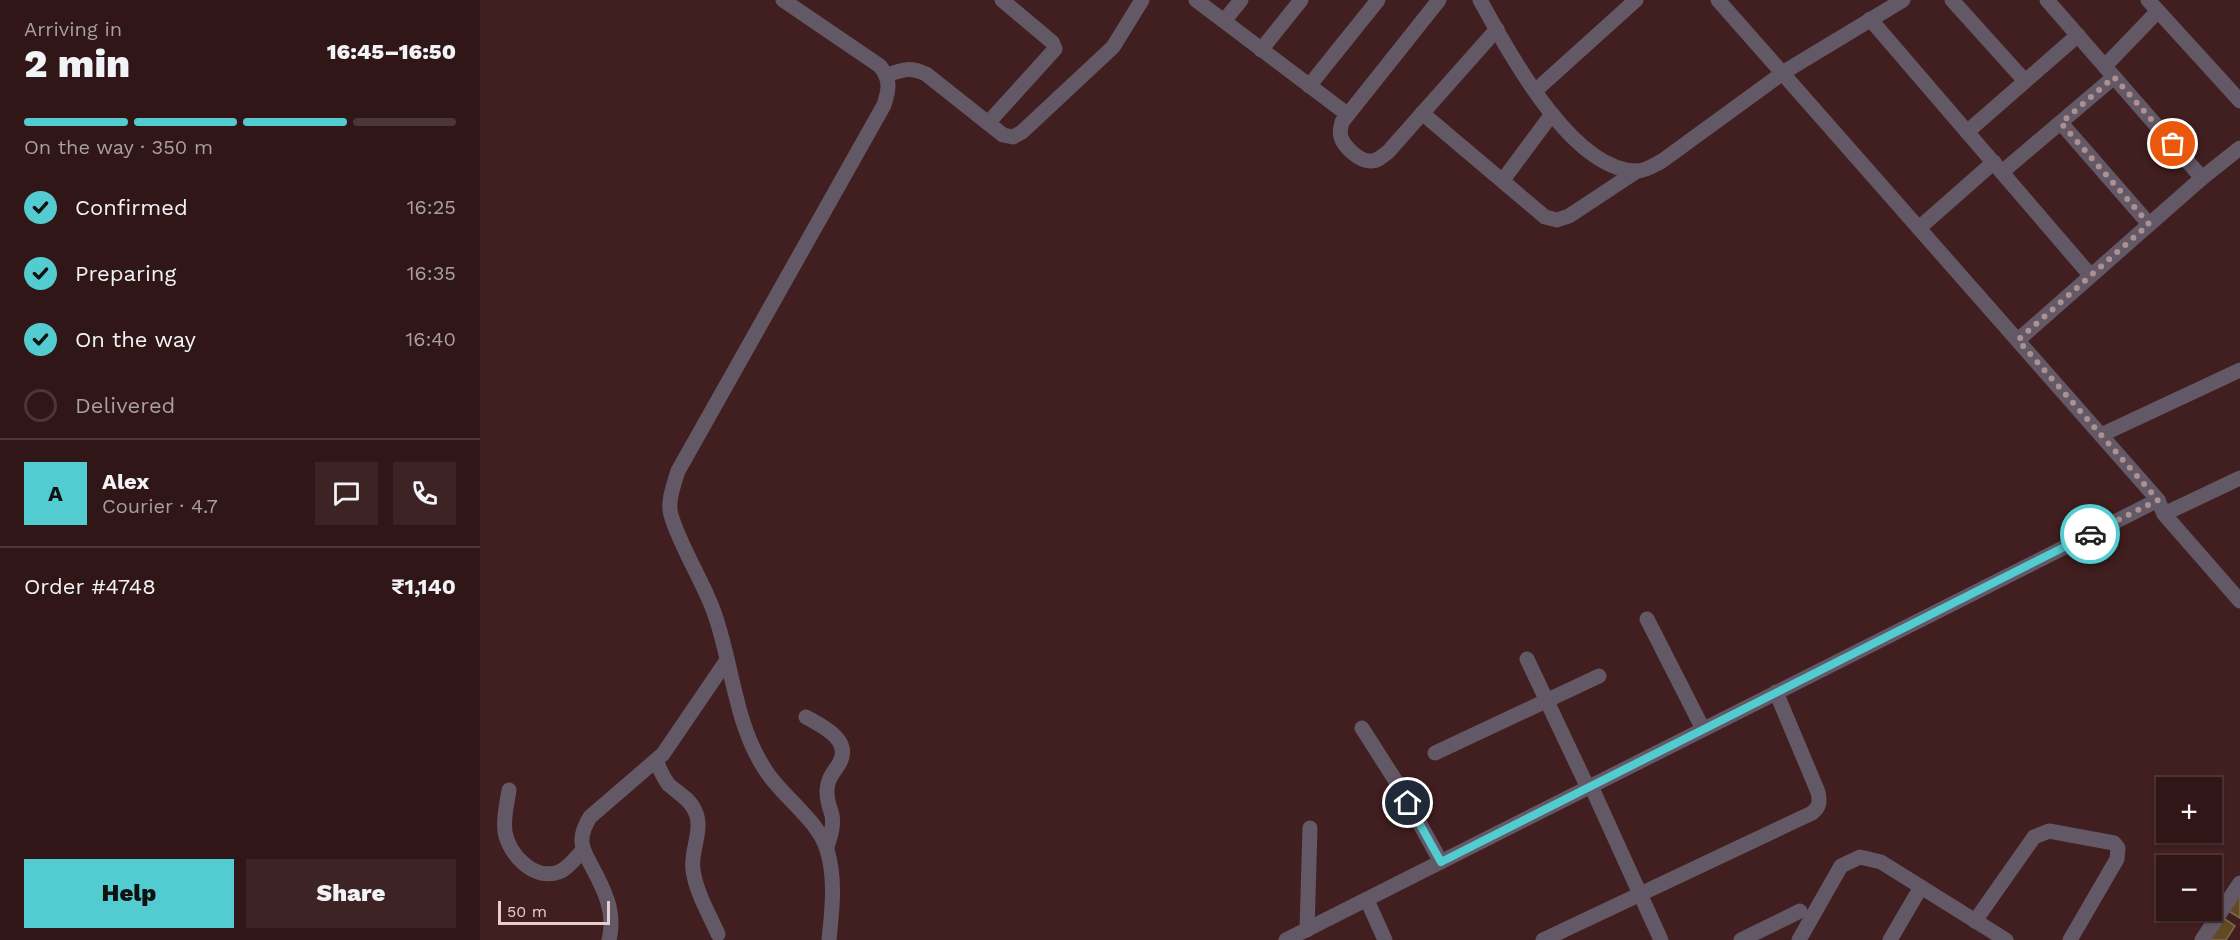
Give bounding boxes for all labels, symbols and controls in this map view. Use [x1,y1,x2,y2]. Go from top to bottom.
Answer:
text: Arriving in [24,17,122,41]
text: 16:45–16:50 [327,39,456,64]
text: 2 min [24,41,130,86]
pin [2147,118,2198,169]
icon: bag [2156,127,2189,160]
text: On the way · 350 m [24,135,213,159]
icon: check [24,191,57,224]
text: Confirmed [75,195,188,220]
text: 16:25 [407,195,456,219]
icon: check [24,257,57,290]
text: Preparing [75,261,176,286]
text: 16:35 [407,261,456,285]
icon: check [24,323,57,356]
text: On the way [75,327,196,352]
text: 16:40 [405,327,456,351]
text: Delivered [75,393,175,418]
button: chat [315,462,378,525]
button: phone [393,462,456,525]
text: Alex [102,469,149,494]
text: A [48,481,63,506]
text: Courier · 4.7 [102,494,218,518]
courier [2060,504,2120,564]
icon: car [2074,518,2107,551]
text: Order #4748 [24,574,156,599]
text: ₹1,140 [391,574,456,599]
pin [1382,777,1433,828]
map controls [2156,777,2222,921]
button: + [2156,777,2222,843]
icon: home [1391,786,1424,819]
button: − [2156,855,2222,921]
button: Help [24,859,234,928]
button: Share [246,859,456,928]
scale bar [498,898,610,926]
text: 50 m [507,902,547,921]

